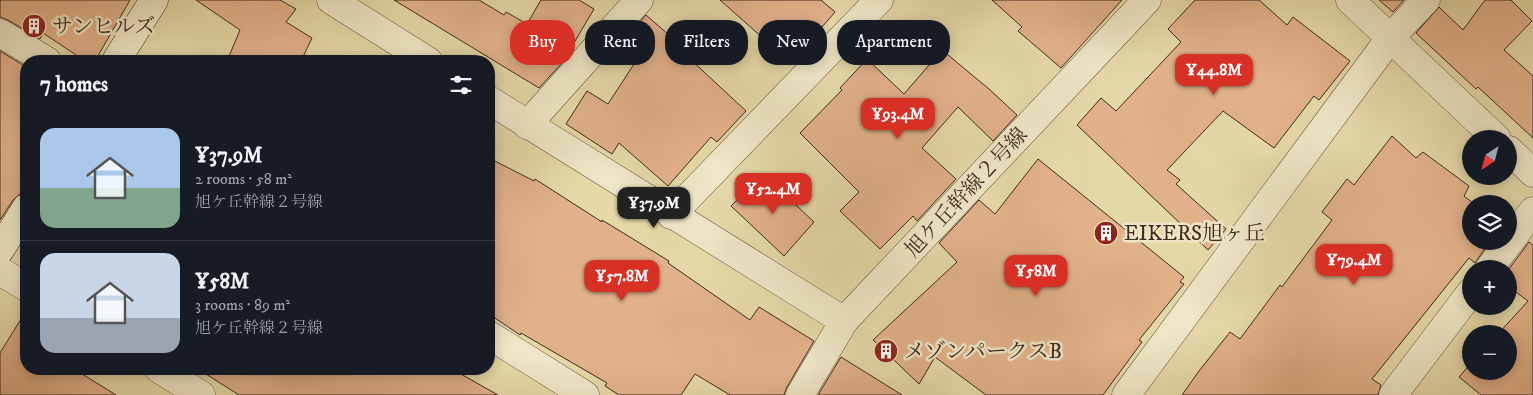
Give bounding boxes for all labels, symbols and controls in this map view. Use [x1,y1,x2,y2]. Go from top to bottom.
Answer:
building icon: サンヒルズ [21,13,47,39]
place label: サンヒルズ [52,14,155,40]
chip: Buy [510,20,575,65]
chip: Rent [585,20,655,65]
chip: Filters [665,20,748,65]
chip: New [758,20,827,65]
chip: Apartment [837,20,950,65]
pin: ¥44.8M [1173,54,1255,96]
text: ¥44.8M [1186,60,1242,80]
icon: filters [447,71,475,99]
text: 7 homes [40,72,108,98]
pin: ¥93.4M [857,98,939,140]
text: ¥93.4M [872,104,924,124]
street label: 旭ケ丘幹線２号線 [900,122,1034,263]
north arrow [1462,130,1518,185]
map controls [1462,130,1517,380]
text: ¥37.9M [195,143,263,169]
icon: home [80,148,140,208]
text: 2 rooms · 58 m² [195,169,292,189]
pin: ¥52.4M [732,172,814,215]
text: ¥52.4M [746,179,800,199]
pin: ¥37.9M [613,186,695,229]
text: 旭ケ丘幹線２号線 [195,192,323,212]
text: ¥37.9M [628,193,680,213]
button: layers [1462,195,1517,250]
building icon: EIKERS旭ヶ丘 [1093,220,1119,246]
place label: EIKERS旭ヶ丘 [1124,221,1265,247]
pin: ¥79.4M [1313,244,1395,286]
text: ¥79.4M [1327,250,1381,270]
pin: ¥58M [1006,254,1066,297]
pin: ¥57.8M [581,260,663,302]
button: + [1462,260,1517,315]
text: ¥58M [1015,261,1057,281]
text: ¥57.8M [595,266,649,286]
text: ¥58M [195,269,249,295]
icon: home [80,273,140,333]
text: 3 rooms · 89 m² [195,295,290,315]
text: 旭ケ丘幹線２号線 [195,318,323,338]
button: − [1462,325,1517,380]
building icon: メゾンパークスB [873,338,899,364]
place label: メゾンパークスB [904,339,1062,365]

